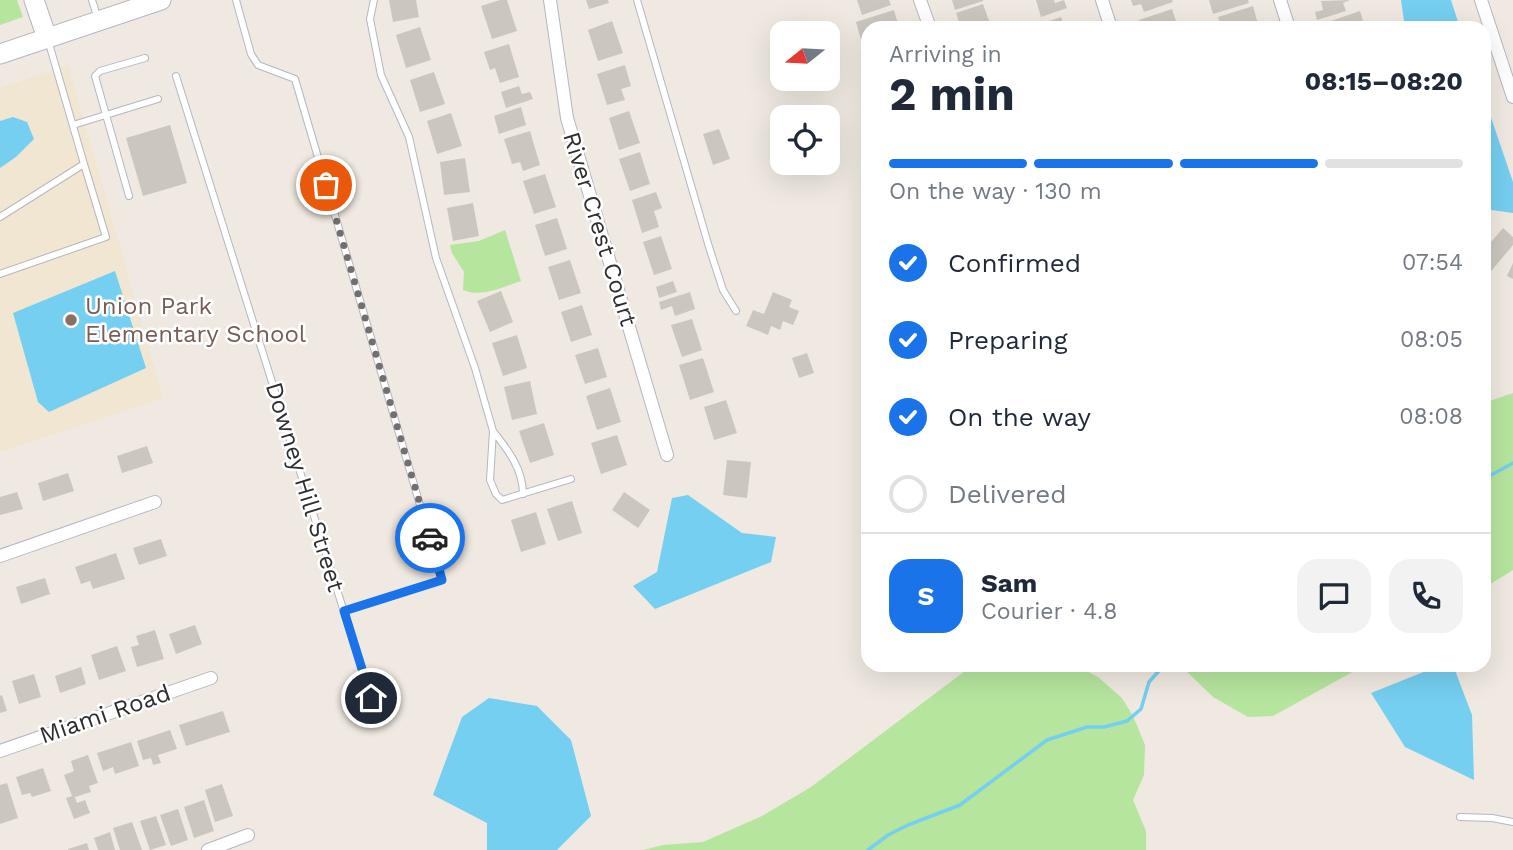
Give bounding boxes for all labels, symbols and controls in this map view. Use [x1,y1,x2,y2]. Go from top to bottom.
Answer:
north arrow [770,21,840,91]
map controls [770,21,840,175]
text: Arriving in [889,41,1002,68]
text: 08:15–08:20 [1305,66,1463,96]
text: 2 min [889,67,1015,121]
button: locate [770,105,840,175]
street label: River Crest Court [557,129,643,329]
pin [296,155,356,215]
icon: bag [307,166,345,204]
text: On the way · 130 m [889,178,1102,205]
icon: check [889,244,927,282]
text: Confirmed [948,248,1081,278]
text: 07:54 [1402,249,1463,276]
place label: Union Park Elementary School [85,292,307,348]
marker: Union Park Elementary School [63,312,79,328]
icon: check [889,321,927,359]
text: Preparing [948,325,1068,355]
text: 08:05 [1400,326,1463,353]
street label: Downey Hill Street [260,379,350,595]
icon: check [889,398,927,436]
text: On the way [948,402,1091,432]
text: 08:08 [1399,403,1463,430]
text: Delivered [948,479,1067,509]
courier [395,503,465,573]
icon: car [411,519,449,557]
button: chat [1297,559,1371,633]
button: phone [1389,559,1463,633]
text: Sam [981,568,1037,598]
text: S [918,581,934,611]
text: Courier · 4.8 [981,598,1117,625]
pin [341,668,401,728]
street label: Miami Road [36,679,174,749]
icon: home [352,679,390,717]

